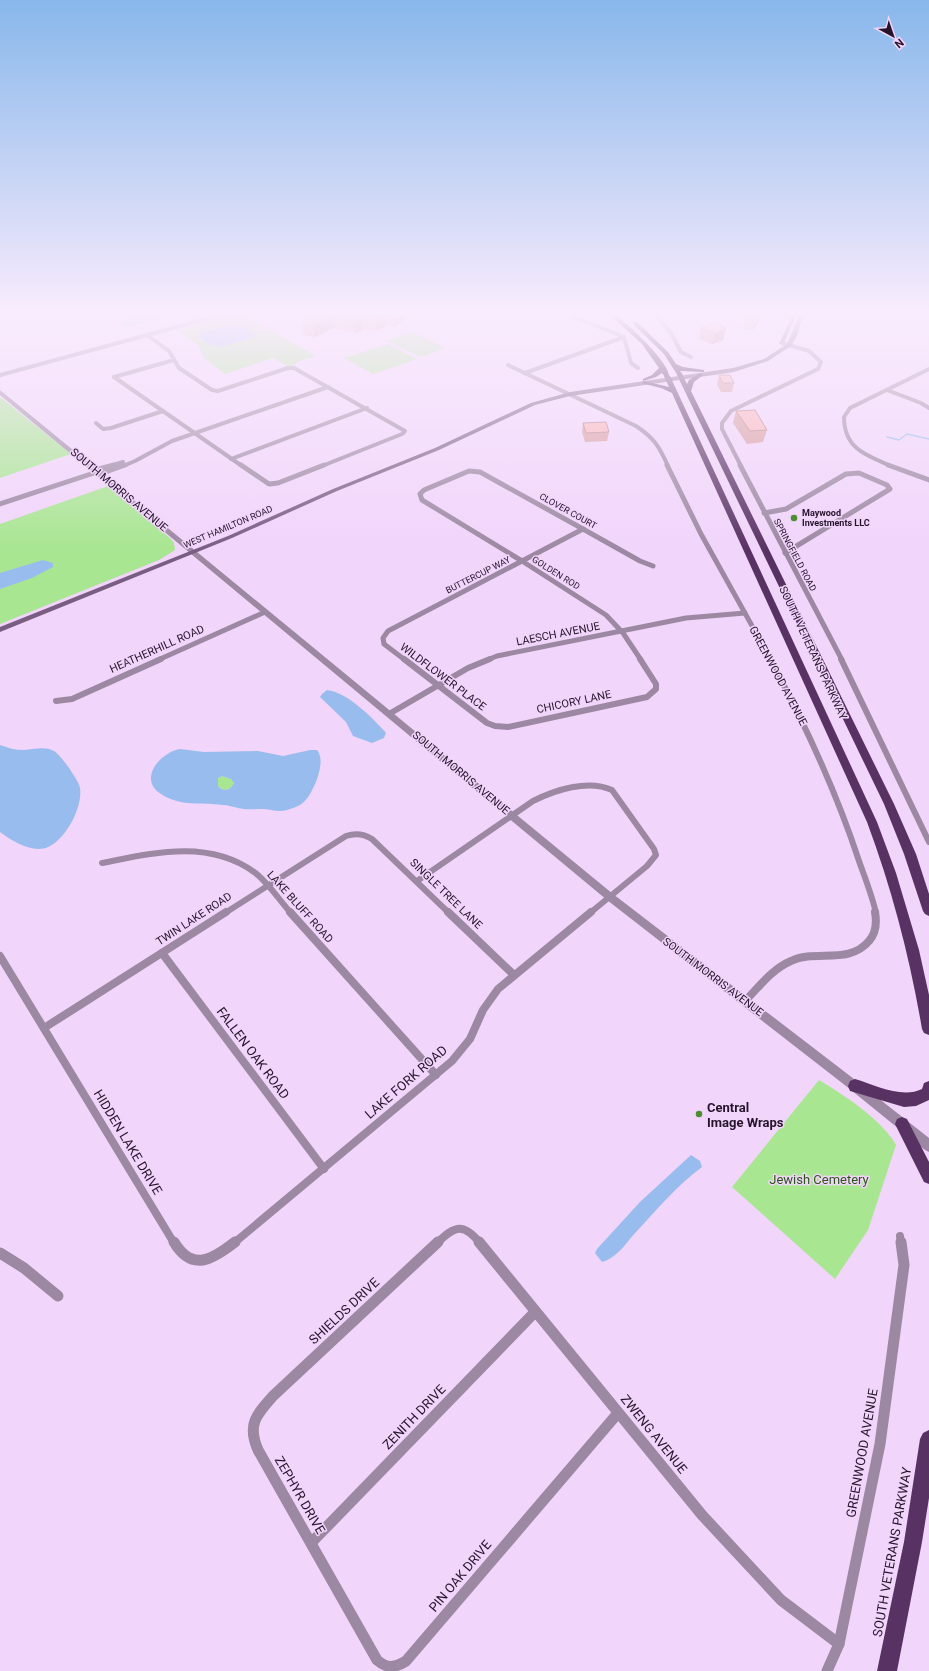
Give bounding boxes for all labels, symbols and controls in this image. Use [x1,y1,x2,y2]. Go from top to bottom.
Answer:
north arrow [873,16,913,56]
text: N [892,36,906,51]
street label: SOUTH MORRIS AVENUE [68,446,170,534]
street label: CLOVER COURT [538,491,599,531]
street label: WEST HAMILTON ROAD [182,504,274,550]
place label: Maywood Investments LLC [802,508,870,528]
marker: Maywood Investments LLC [789,513,799,523]
street label: SPRINGFIELD ROAD [772,517,818,593]
street label: BUTTERCUP WAY [444,554,513,596]
street label: GOLDEN ROD [530,554,582,592]
street label: SOUTH VETERANS PARKWAY [776,584,850,722]
street label: LAESCH AVENUE [515,620,601,648]
street label: HEATHERHILL ROAD [108,622,206,676]
street label: GREENWOOD AVENUE [746,624,810,728]
street label: WILDFLOWER PLACE [398,640,488,714]
street label: CHICORY LANE [536,688,612,716]
street label: SOUTH MORRIS AVENUE [410,729,512,817]
street label: SINGLE TREE LANE [407,856,485,932]
street label: LAKE BLUFF ROAD [264,868,336,946]
street label: TWIN LAKE ROAD [154,890,234,948]
street label: SOUTH MORRIS AVENUE [660,935,766,1019]
street label: FALLEN OAK ROAD [214,1004,292,1102]
street label: LAKE FORK ROAD [362,1042,450,1122]
street label: HIDDEN LAKE DRIVE [91,1087,165,1197]
place label: Central Image Wraps [707,1100,784,1130]
marker: Central Image Wraps [694,1109,704,1119]
park label: Jewish Cemetery [769,1172,869,1187]
street label: SHIELDS DRIVE [306,1275,382,1347]
street label: ZENITH DRIVE [379,1382,449,1452]
street label: GREENWOOD AVENUE [843,1387,881,1519]
street label: ZWENG AVENUE [618,1392,690,1476]
street label: ZEPHYR DRIVE [272,1453,328,1537]
street label: SOUTH VETERANS PARKWAY [870,1466,914,1638]
street label: PIN OAK DRIVE [426,1537,494,1615]

